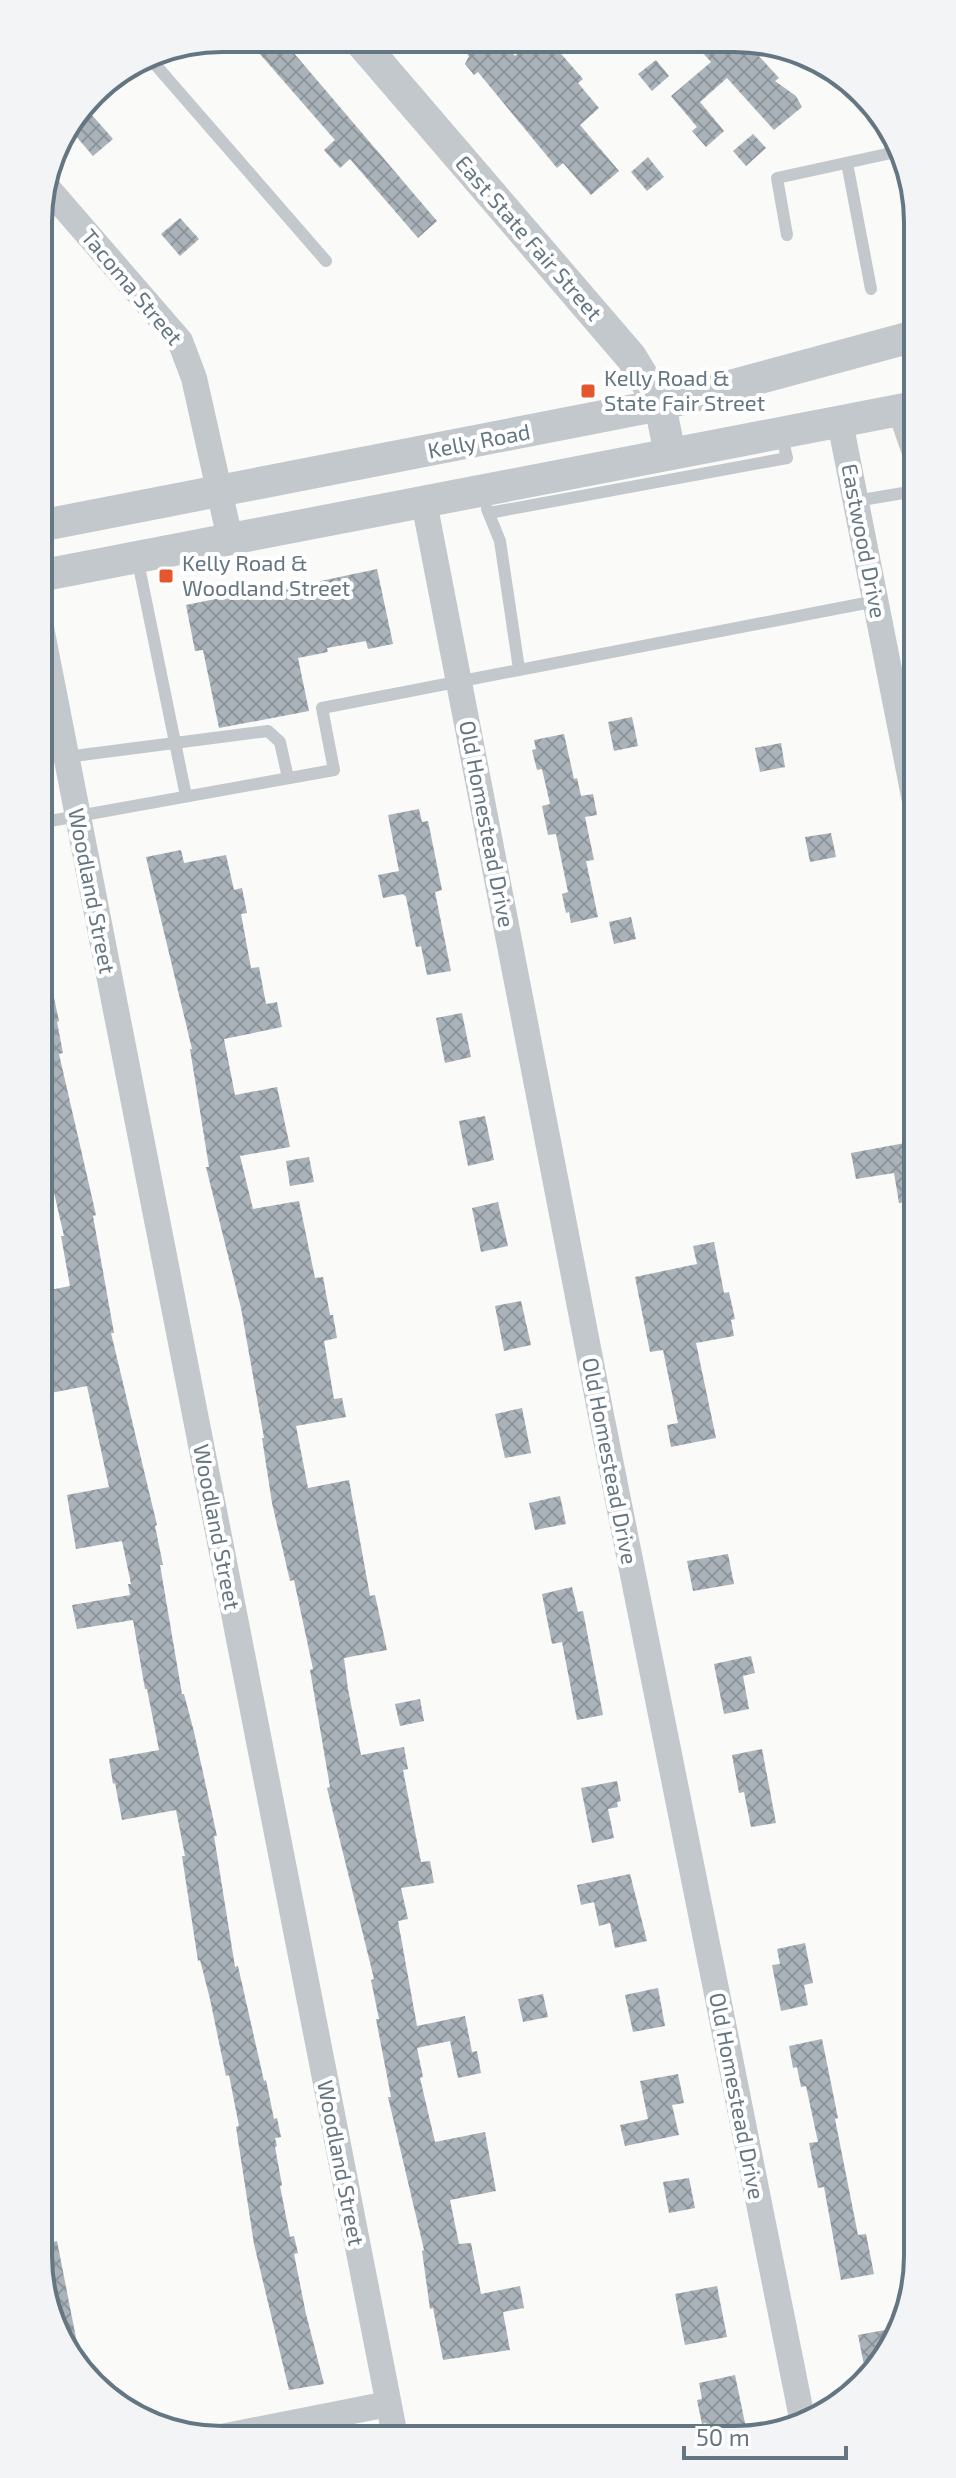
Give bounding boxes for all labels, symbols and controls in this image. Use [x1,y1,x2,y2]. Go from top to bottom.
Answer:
street label: East State Fair Street [451,150,608,325]
street label: Tacoma Street [77,223,189,350]
place label: Kelly Road & State Fair Street [604,364,765,415]
marker: Kelly Road & State Fair Street [579,382,597,400]
street label: Kelly Road [425,417,532,463]
street label: Eastwood Drive [837,461,893,620]
place label: Kelly Road & Woodland Street [182,549,350,600]
marker: Kelly Road & Woodland Street [157,567,175,585]
street label: Old Homestead Drive [455,718,521,929]
street label: Woodland Street [64,806,122,976]
street label: Old Homestead Drive [578,1355,644,1566]
street label: Woodland Street [189,1442,247,1612]
street label: Old Homestead Drive [705,1990,771,2201]
street label: Woodland Street [313,2078,371,2248]
scale bar [684,2410,846,2460]
text: 50 m [696,2422,750,2451]

